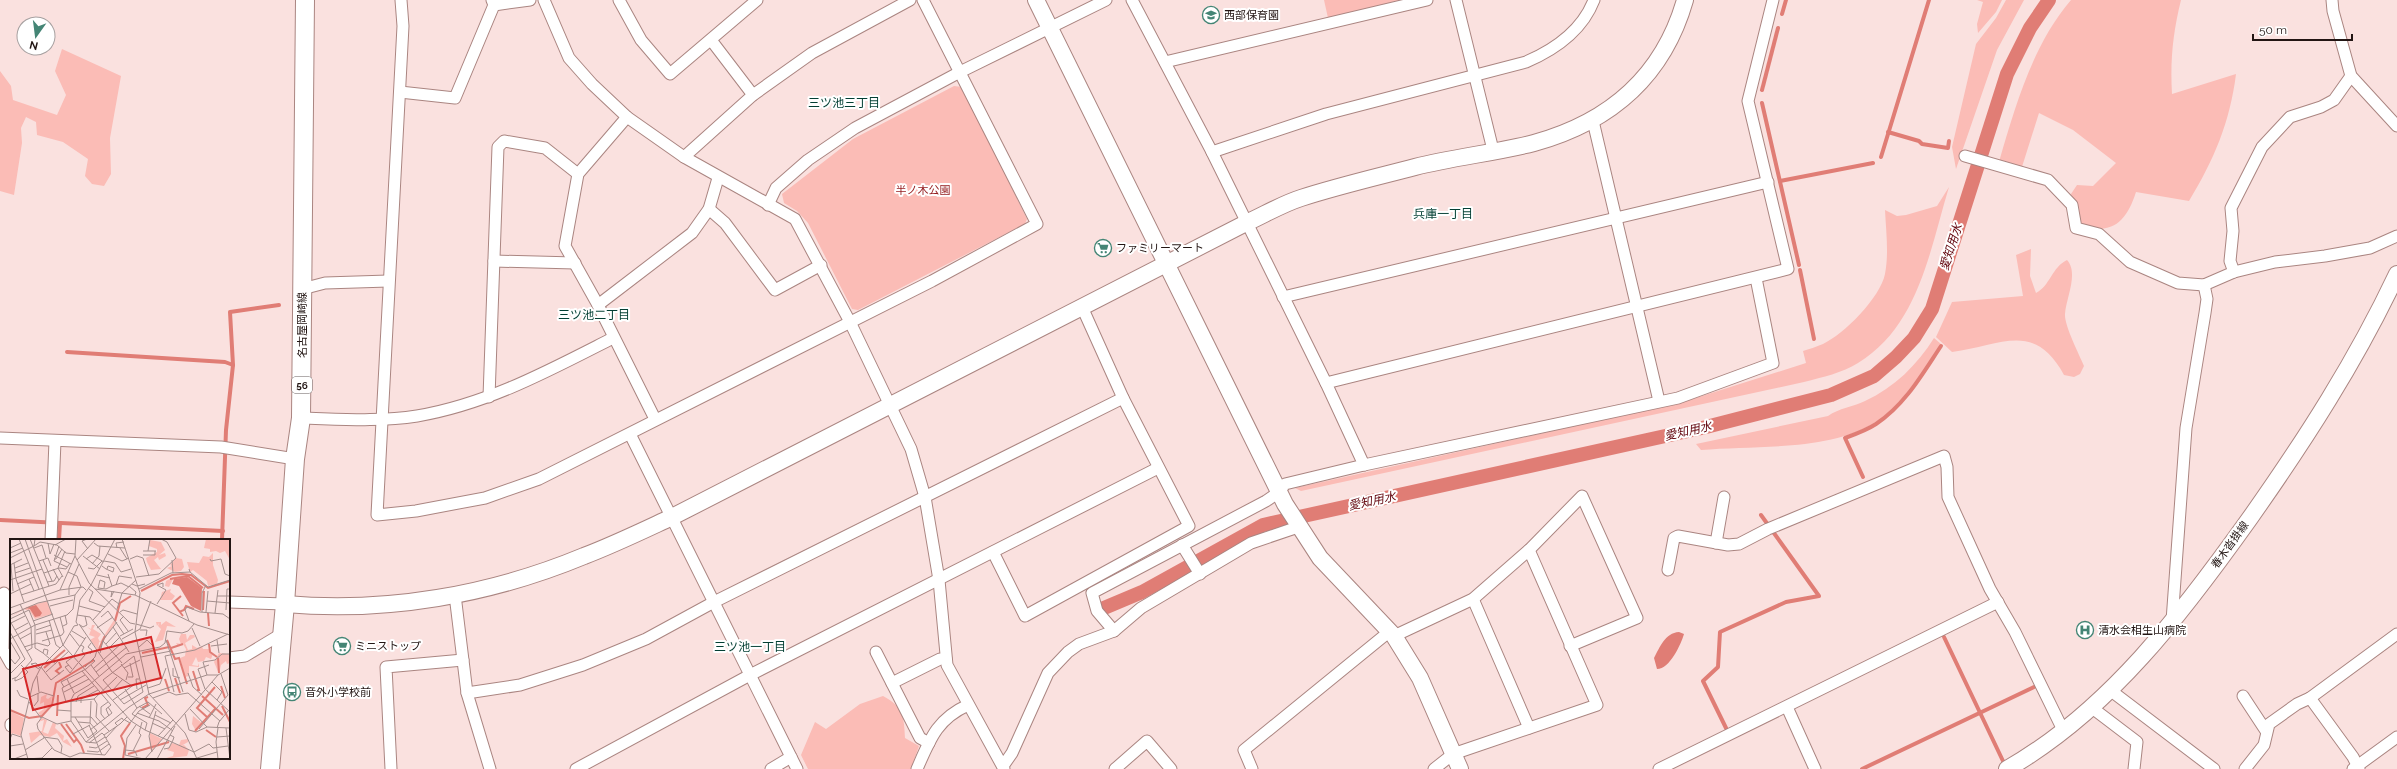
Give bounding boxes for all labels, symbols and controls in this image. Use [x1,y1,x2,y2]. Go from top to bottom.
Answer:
school or university icon: 西部保育園 [1201,5,1221,25]
place label: 西部保育園 [1224,9,1279,22]
north arrow [16,16,56,56]
scale bar [2253,16,2352,42]
text: 50 m [2259,23,2287,37]
text: N [28,38,39,53]
district label: 三ツ池三丁目 [808,96,880,110]
park label: 半ノ木公園 [896,184,951,197]
district label: 兵庫一丁目 [1413,207,1473,221]
water label: 愛知用水 [1937,220,1966,272]
supermarket icon: ファミリーマート [1093,238,1113,258]
place label: ファミリーマート [1116,242,1204,255]
street label: 名古屋岡崎線 [296,292,309,358]
district label: 三ツ池二丁目 [558,308,630,322]
road number: 56 [292,377,312,393]
water label: 愛知用水 [1663,418,1715,443]
water label: 愛知用水 [1347,489,1399,513]
street label: 春木沓掛線 [2209,519,2251,571]
inset map [10,539,230,759]
hospital icon: 清水会相生山病院 [2075,620,2095,640]
place label: 清水会相生山病院 [2098,624,2186,637]
supermarket icon: ミニストップ [332,636,352,656]
place label: ミニストップ [355,640,421,653]
district label: 三ツ池一丁目 [714,640,786,654]
bus stop icon: 音外小学校前 [282,682,302,702]
place label: 音外小学校前 [305,686,371,699]

